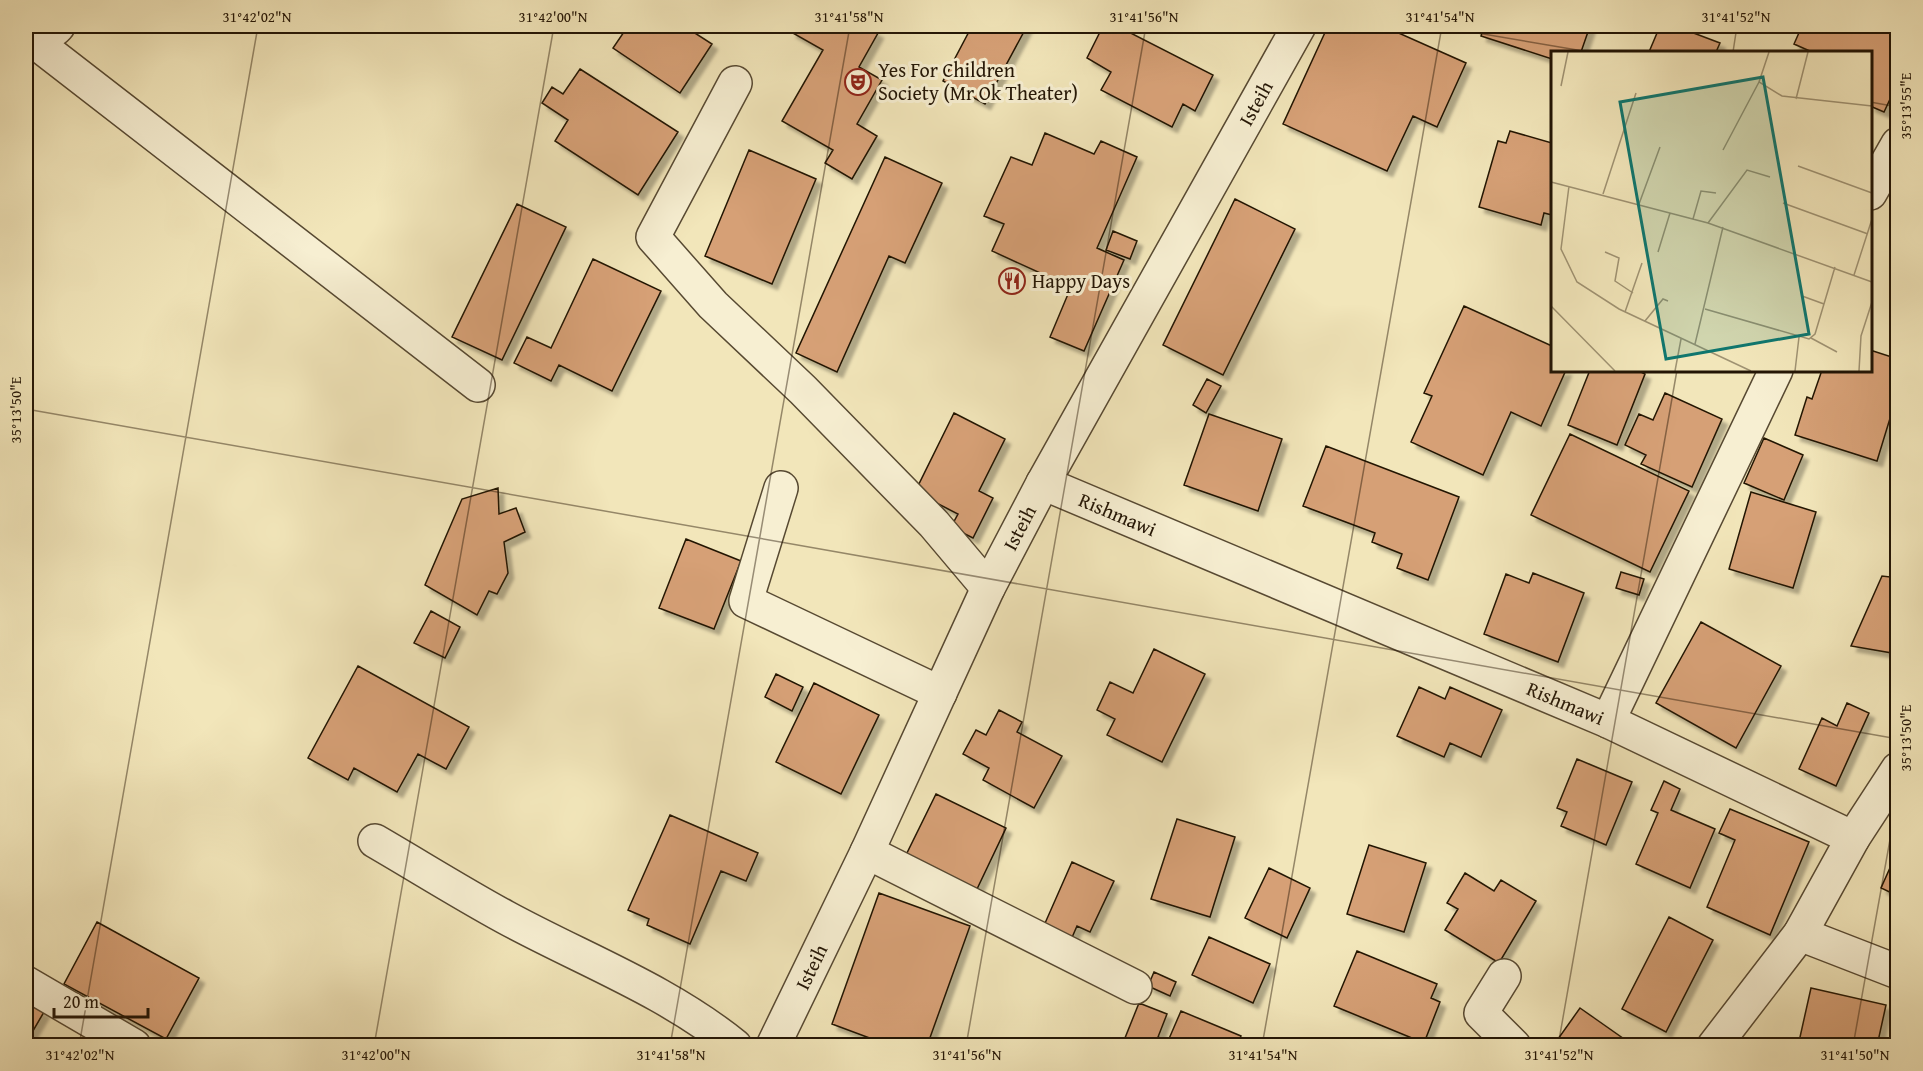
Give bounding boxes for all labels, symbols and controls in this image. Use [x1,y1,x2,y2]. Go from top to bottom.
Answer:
text: 31°42'02"N [223,6,292,27]
text: 31°42'00"N [519,6,588,27]
text: 31°41'58"N [815,6,884,27]
text: 31°41'56"N [1110,6,1179,27]
text: 31°41'54"N [1406,6,1475,27]
text: 31°41'52"N [1702,6,1771,27]
inset map [1551,51,1872,372]
place label: Yes For Children Society (Mr Ok Theater) [878,55,1078,107]
theatre icon: Yes For Children Society (Mr Ok Theater) [843,67,873,97]
text: 35°13'55"E [1895,72,1916,139]
street label: Isteih [1231,75,1280,131]
restaurant icon: Happy Days [997,266,1027,296]
place label: Happy Days [1032,266,1130,295]
text: 35°13'50"E [5,376,26,443]
street label: Rishmawi [1075,485,1161,543]
street label: Isteih [995,500,1043,555]
street label: Rishmawi [1522,673,1609,732]
text: 35°13'50"E [1895,704,1916,771]
street label: Isteih [788,939,834,994]
scale bar [54,981,148,1019]
text: 20 m [63,988,99,1015]
text: 31°42'02"N [46,1044,115,1065]
text: 31°42'00"N [342,1044,411,1065]
text: 31°41'58"N [637,1044,706,1065]
text: 31°41'56"N [933,1044,1002,1065]
text: 31°41'54"N [1229,1044,1298,1065]
text: 31°41'52"N [1525,1044,1594,1065]
text: 31°41'50"N [1821,1044,1890,1065]

